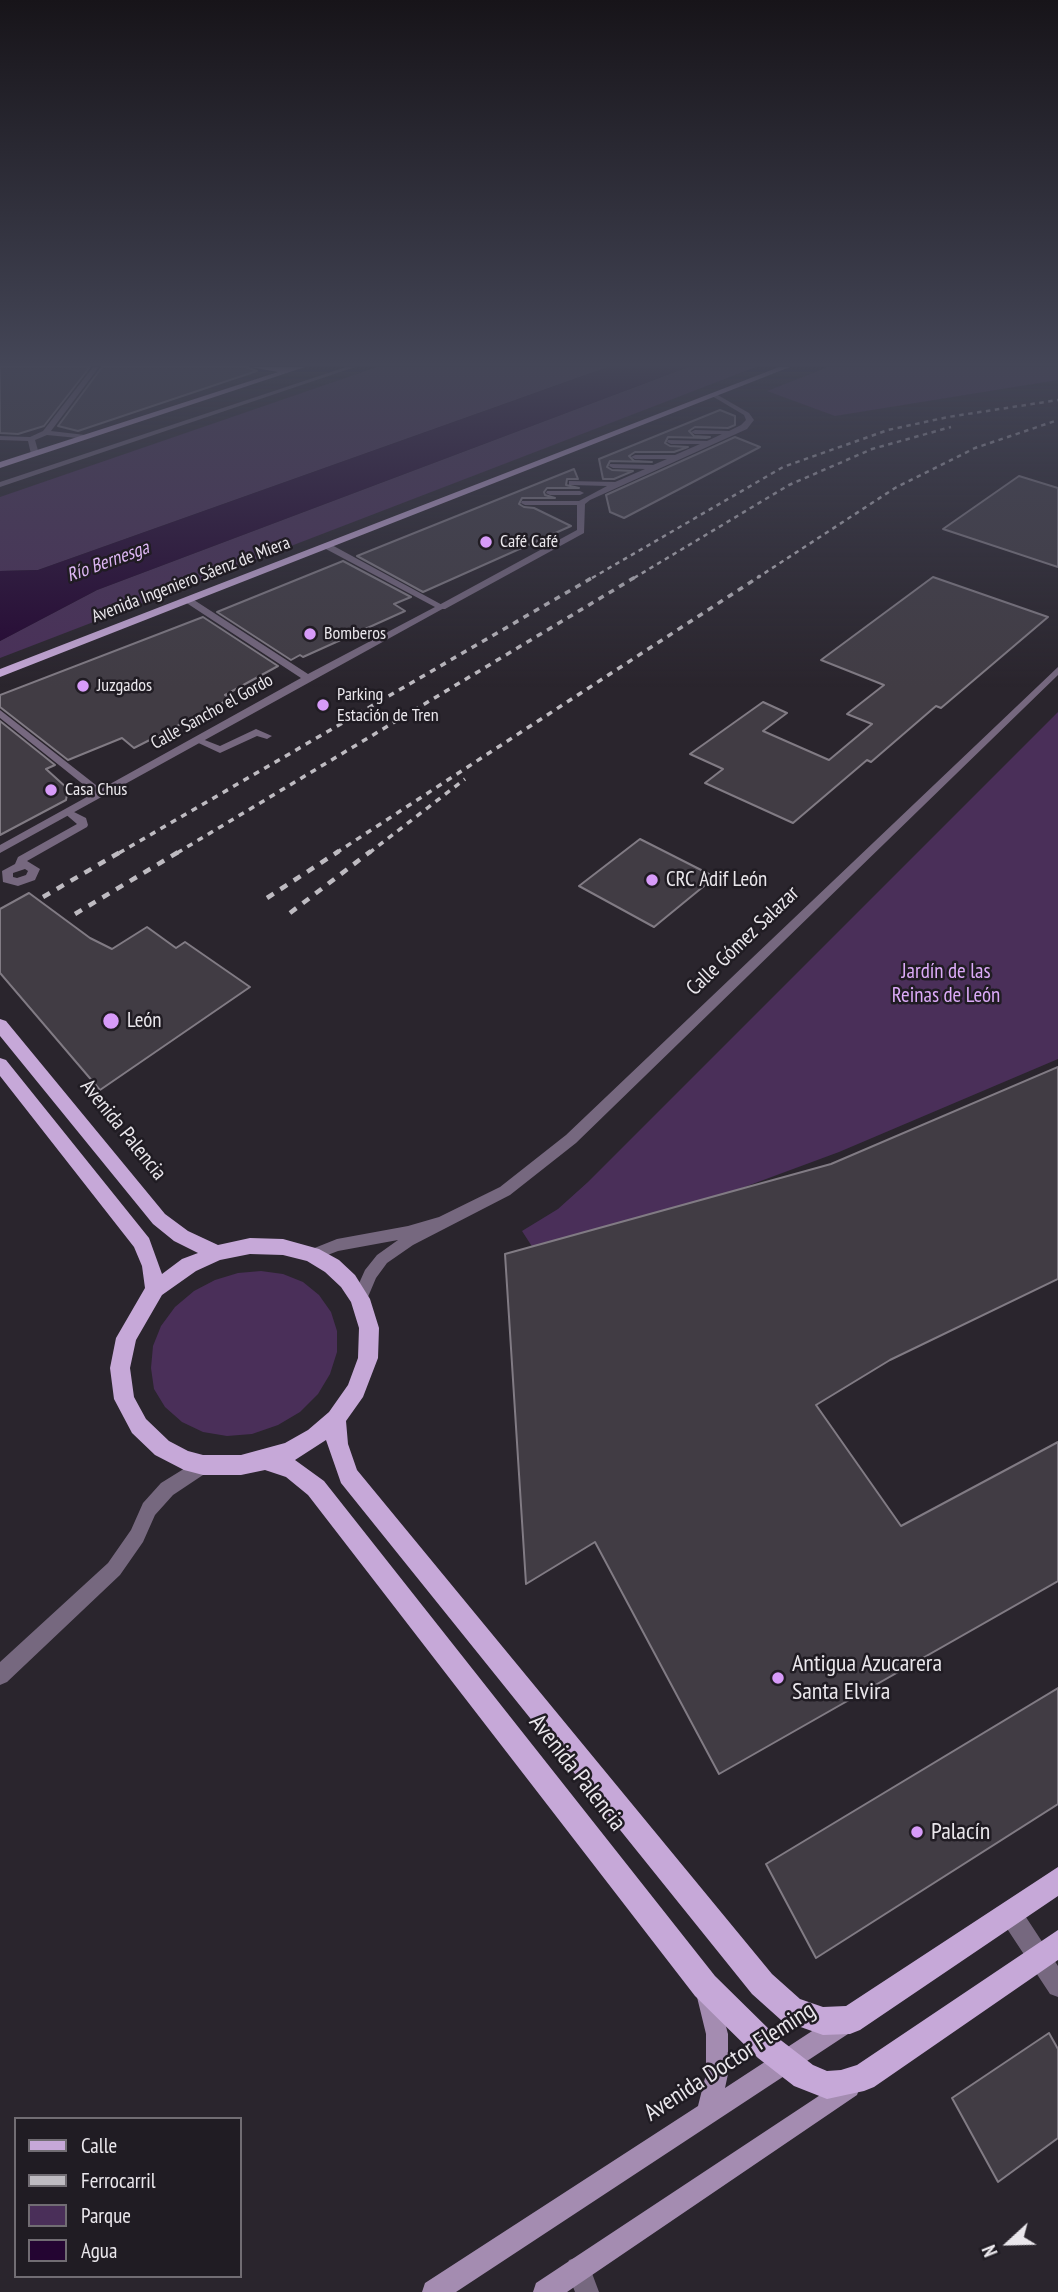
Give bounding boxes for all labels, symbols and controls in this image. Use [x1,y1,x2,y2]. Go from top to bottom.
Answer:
place label: Café Café [500,531,558,553]
street label: Avenida Ingeniero Sáenz de Miera [89,532,293,628]
marker: Café Café [478,534,494,550]
water label: Río Bernesga [64,537,152,587]
place label: Bomberos [324,623,386,645]
marker: Bomberos [302,626,318,642]
street label: Calle Sancho el Gordo [147,670,277,754]
place label: Juzgados [97,675,152,697]
marker: Juzgados [75,678,91,694]
place label: Parking Estación de Tren [337,684,439,726]
marker: Parking Estación de Tren [315,697,331,713]
place label: Casa Chus [65,779,127,801]
marker: Casa Chus [43,782,59,798]
place label: CRC Adif León [666,867,767,893]
marker: CRC Adif León [644,872,660,888]
street label: Calle Gómez Salazar [682,881,804,1001]
park label: Jardín de las Reinas de León [892,959,1000,1009]
place label: León [127,1008,162,1034]
marker: León [101,1011,121,1031]
street label: Avenida Palencia [75,1075,171,1185]
place label: Antigua Azucarera Santa Elvira [792,1650,942,1706]
marker: Antigua Azucarera Santa Elvira [770,1670,786,1686]
street label: Avenida Palencia [523,1709,631,1837]
place label: Palacín [931,1818,990,1846]
marker: Palacín [909,1824,925,1840]
street label: Avenida Doctor Fleming [639,1996,821,2128]
legend [14,2117,242,2278]
text: Calle [81,2132,117,2159]
text: Ferrocarril [81,2167,156,2194]
text: Parque [81,2202,131,2229]
north arrow [974,2208,1044,2278]
text: Agua [81,2237,117,2264]
text: N [976,2242,1003,2260]

